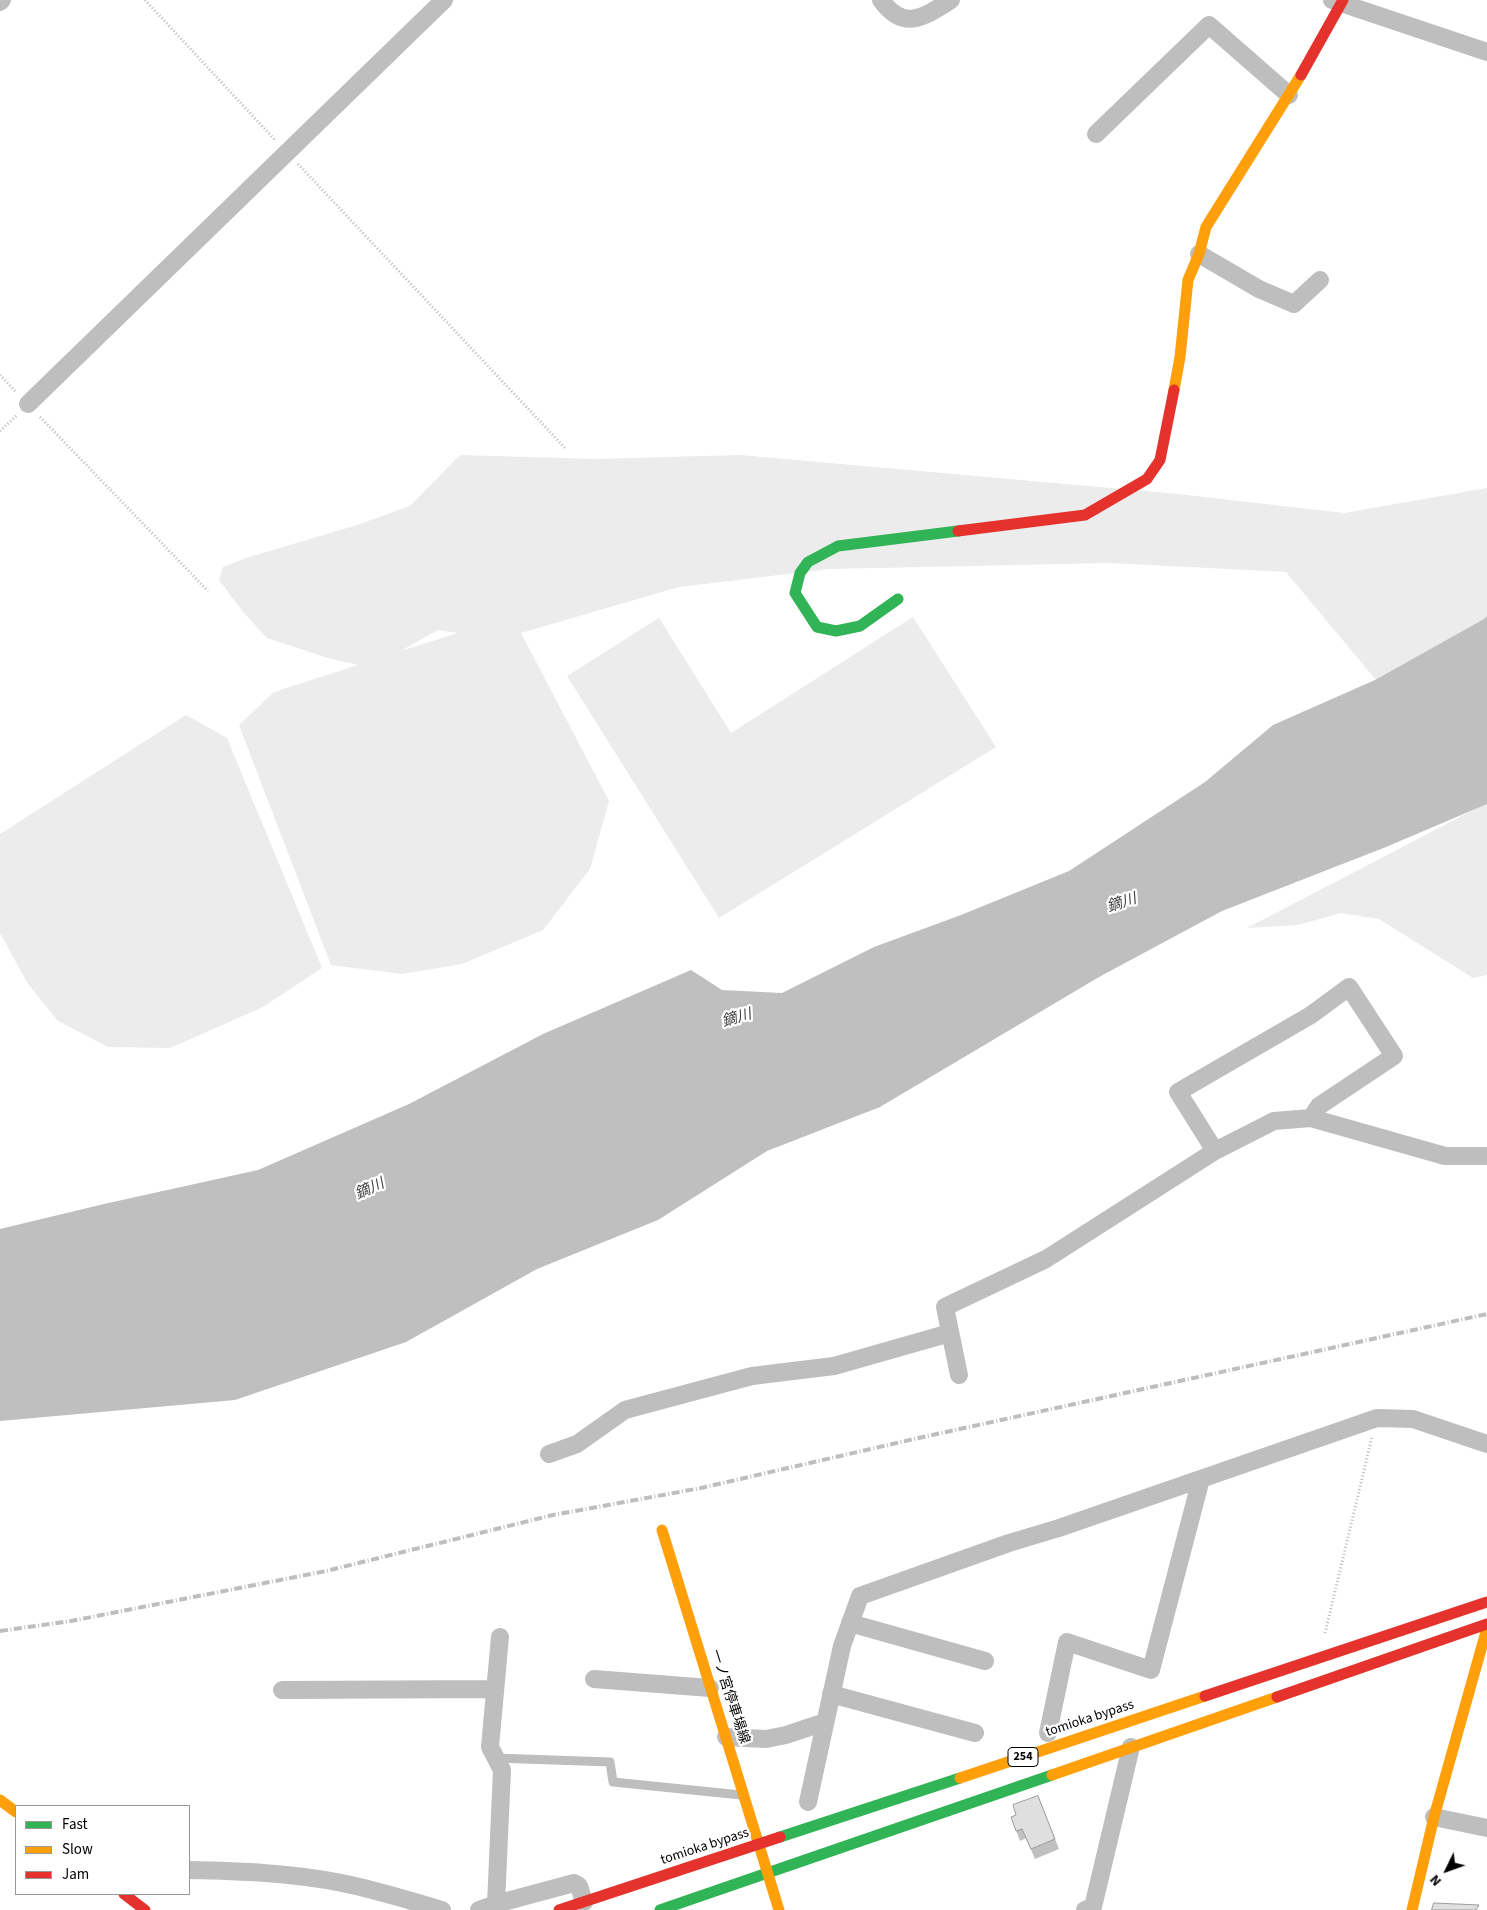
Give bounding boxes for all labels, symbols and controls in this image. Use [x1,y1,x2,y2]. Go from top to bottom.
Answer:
water label: 鏑川 [1105,891,1139,917]
water label: 鏑川 [720,1006,754,1032]
water label: 鏑川 [353,1176,387,1204]
street label: 一ノ宮停車場線 [706,1648,752,1746]
street label: tomioka bypass [1044,1697,1136,1741]
road number: 254 [1008,1748,1038,1766]
legend [15,1805,190,1895]
text: Fast [62,1814,88,1835]
street label: tomioka bypass [659,1825,751,1869]
text: Slow [62,1839,93,1860]
north arrow [1422,1845,1472,1895]
text: Jam [62,1864,89,1885]
text: N [1425,1870,1446,1890]

